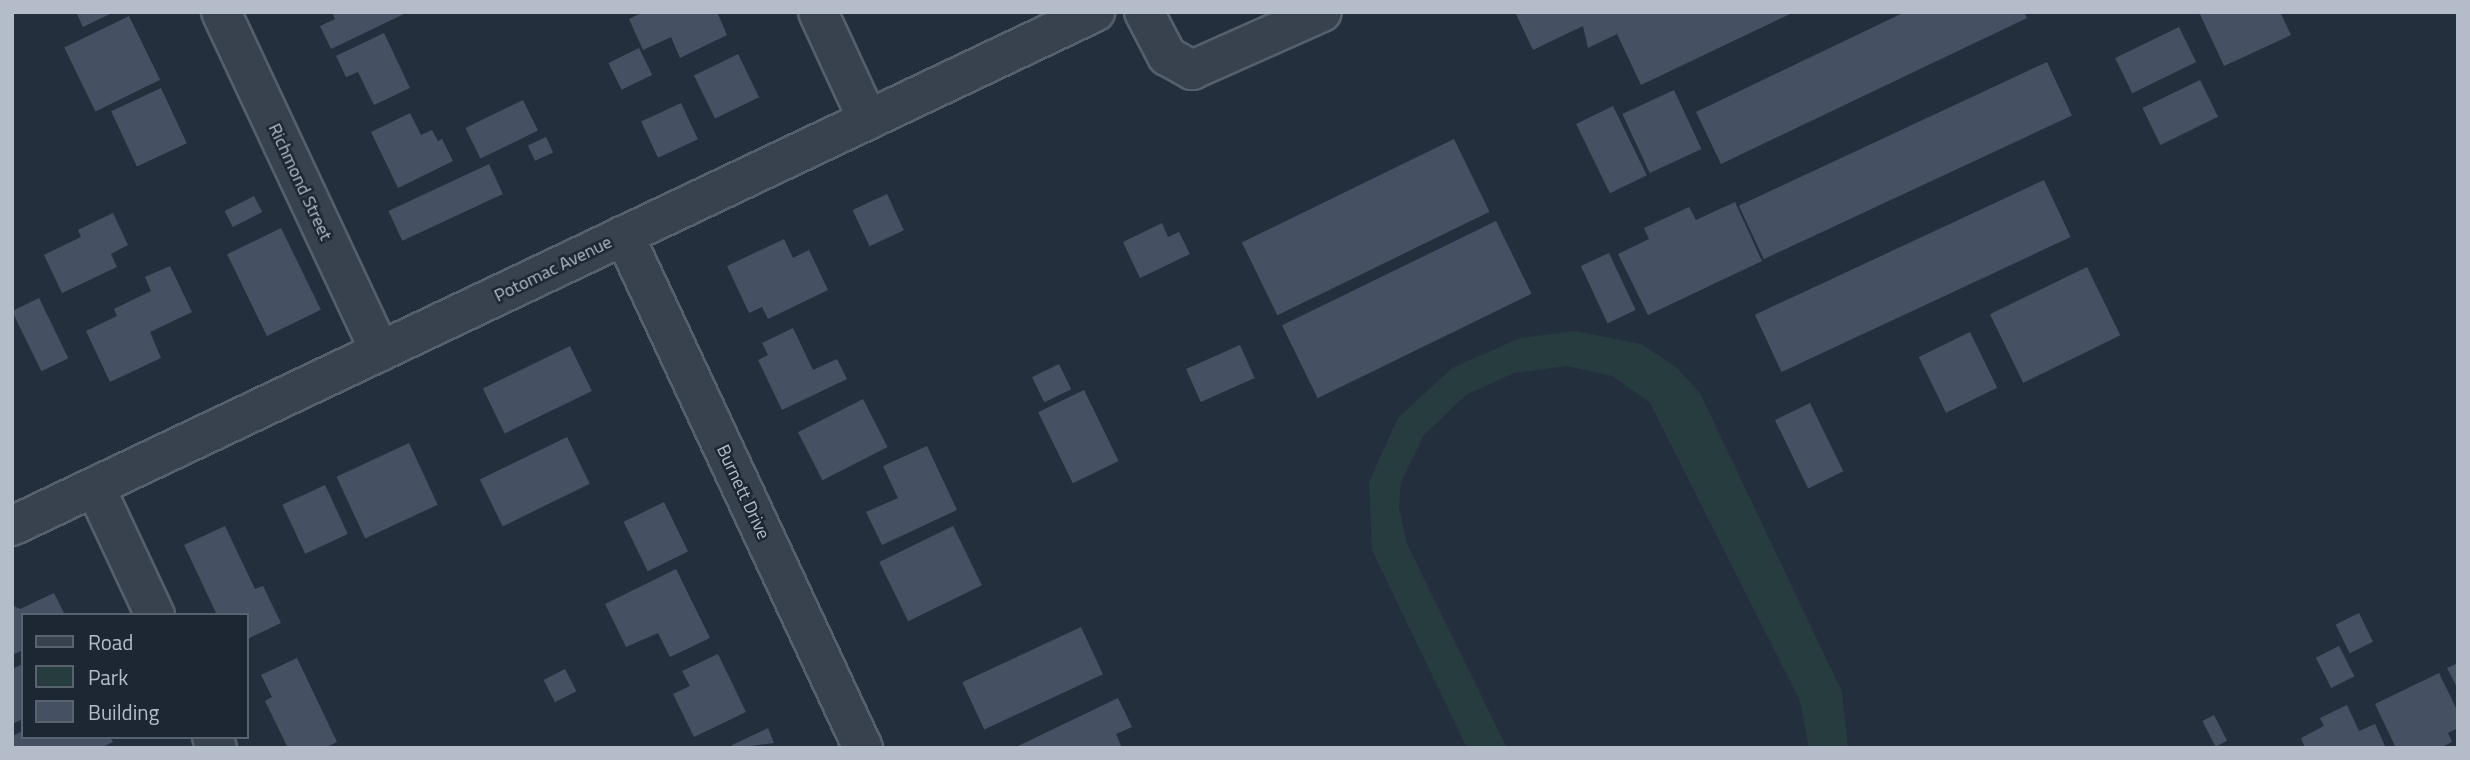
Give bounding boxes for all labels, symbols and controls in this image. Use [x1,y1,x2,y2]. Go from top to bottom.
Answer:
street label: Richmond Street [263,120,337,244]
street label: Potomac Avenue [491,231,615,307]
street label: Burnett Drive [712,441,774,543]
legend [21,613,248,739]
text: Road [88,626,133,658]
text: Park [88,661,128,693]
text: Building [88,696,159,728]

